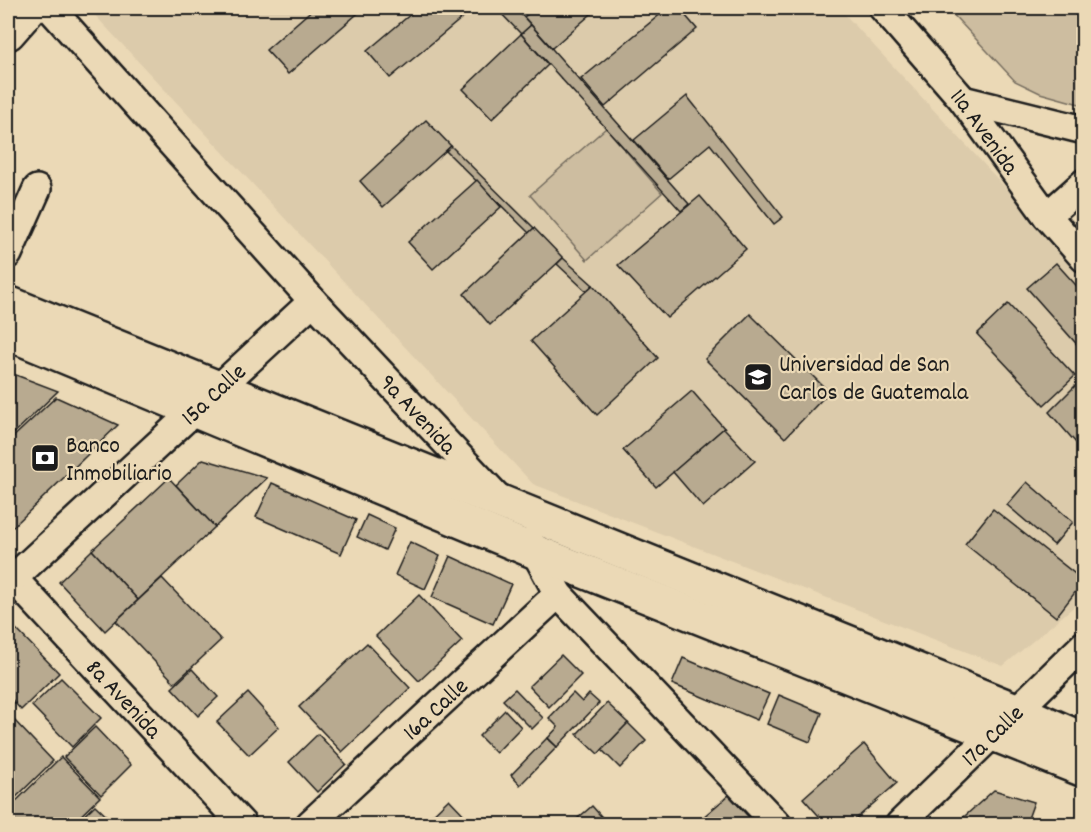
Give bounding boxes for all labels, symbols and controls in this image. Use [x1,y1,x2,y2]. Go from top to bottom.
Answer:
street label: 11a Avenida [940,82,1026,183]
place label: Universidad de San Carlos de Guatemala [779,349,969,411]
street label: 15a Calle [175,357,255,435]
school or university icon: Universidad de San Carlos de Guatemala [742,361,774,393]
street label: 9a Avenida [370,368,463,464]
place label: Banco Inmobiliario [66,430,172,492]
bank icon: Banco Inmobiliario [29,442,61,474]
street label: 8a Avenida [77,653,169,748]
street label: 16a Calle [396,671,477,750]
street label: 17a Calle [955,698,1033,776]

